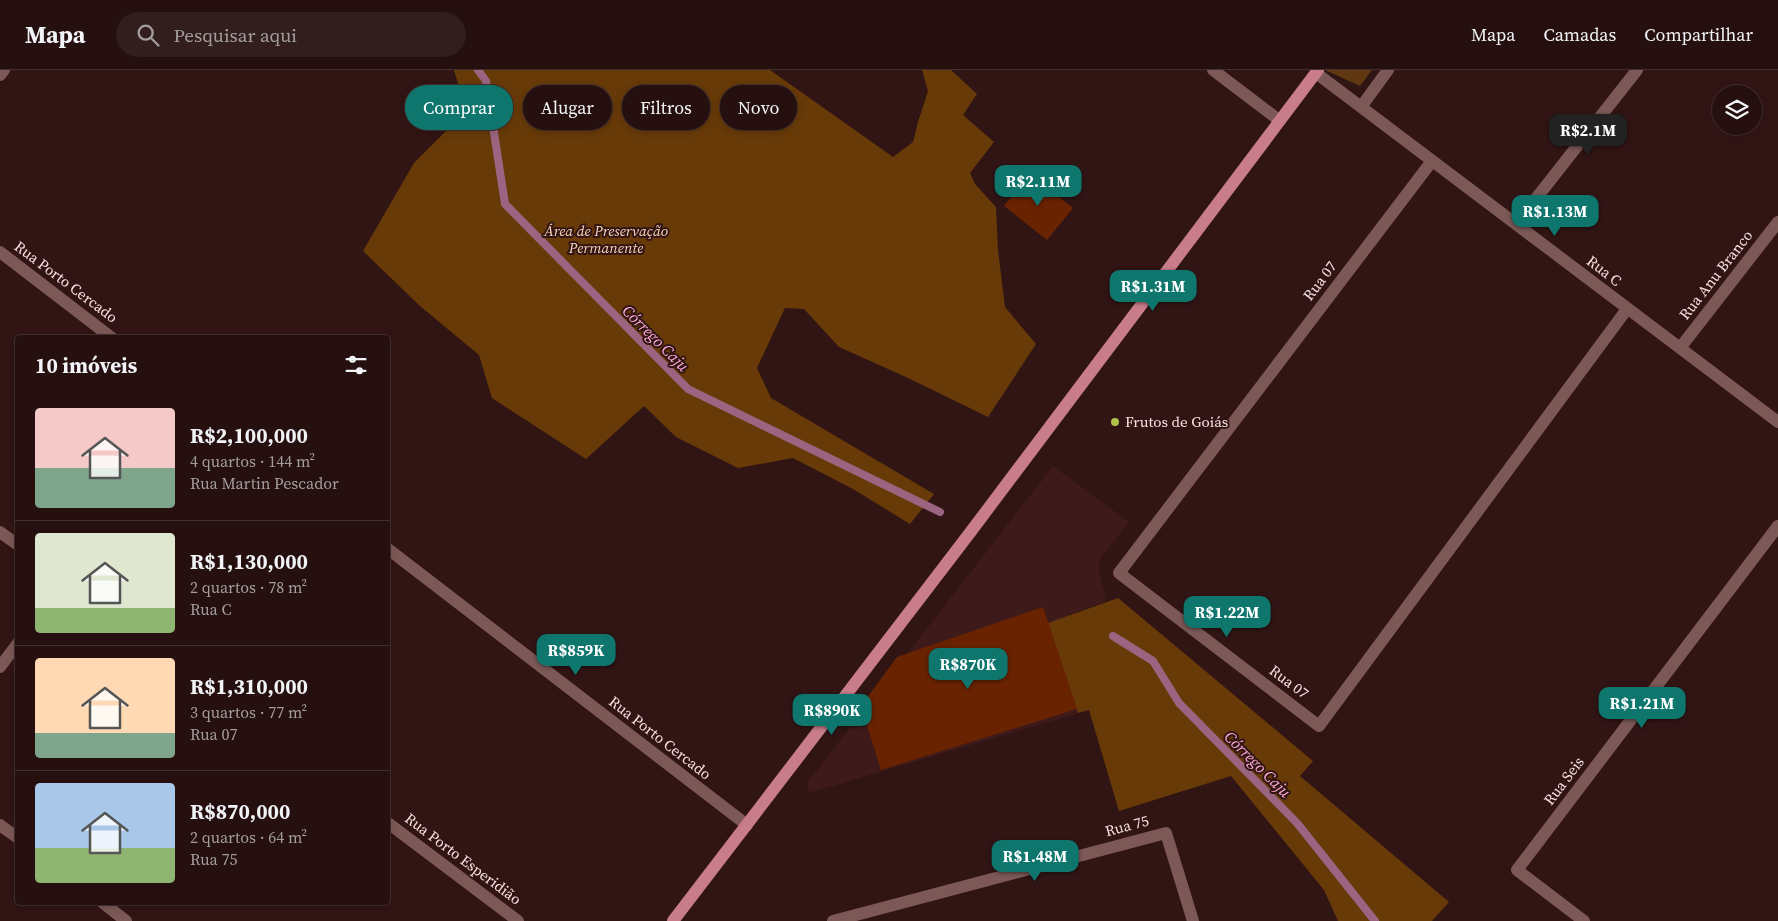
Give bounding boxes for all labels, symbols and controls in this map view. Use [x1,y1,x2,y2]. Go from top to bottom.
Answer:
search box [116,12,466,57]
text: Mapa [25,18,86,51]
icon: search [134,21,162,49]
text: Pesquisar aqui [174,22,297,48]
text: Mapa [1471,22,1515,47]
text: Camadas [1543,22,1616,47]
text: Compartilhar [1644,22,1753,47]
chip: Comprar [405,85,513,130]
chip: Alugar [523,85,612,130]
chip: Filtros [622,85,710,130]
chip: Novo [720,85,797,130]
map controls [1712,85,1762,135]
button: layers [1712,85,1762,135]
pin: R$2.1M [1547,114,1629,156]
text: R$2.1M [1560,119,1616,141]
pin: R$2.11M [992,164,1084,207]
text: R$2.11M [1006,170,1070,192]
pin: R$1.13M [1509,194,1601,237]
text: R$1.13M [1523,200,1587,222]
park label: Área de Preservação Permanente [543,220,668,258]
street label: Rua Anu Branco [1674,225,1757,324]
street label: Rua Porto Cercado [10,236,122,327]
street label: Rua C [1582,250,1626,291]
street label: Rua 07 [1298,257,1341,305]
pin: R$1.31M [1107,270,1199,312]
text: R$1.31M [1121,275,1185,297]
water label: Córrego Caju [618,300,695,377]
text: 10 imóveis [35,351,137,380]
icon: filters [342,351,370,379]
place label: Frutos de Goiás [1125,411,1228,432]
marker: Frutos de Goiás [1109,416,1121,428]
text: R$2,100,000 [190,421,308,450]
icon: home [75,428,135,488]
text: 4 quartos · 144 m² [190,450,315,472]
text: Rua Martin Pescador [190,472,339,494]
text: R$1,130,000 [190,547,308,576]
icon: home [75,553,135,613]
text: 2 quartos · 78 m² [190,576,307,598]
pin: R$1.22M [1181,596,1273,638]
text: Rua C [190,598,232,620]
text: R$1.22M [1195,601,1259,623]
pin: R$859K [535,634,617,676]
text: R$859K [548,639,604,661]
pin: R$870K [927,648,1009,690]
text: R$870K [940,653,996,675]
street label: Rua 07 [1265,660,1313,703]
text: R$1,310,000 [190,672,308,701]
icon: home [75,678,135,738]
pin: R$1.21M [1596,686,1688,729]
street label: Rua Porto Cercado [605,691,716,784]
text: R$1.21M [1610,692,1674,714]
pin: R$890K [791,694,873,736]
text: R$890K [804,699,860,721]
text: 3 quartos · 77 m² [190,701,307,723]
text: Rua 07 [190,723,237,745]
water label: Córrego Caju [1220,726,1297,803]
street label: Rua Seis [1538,752,1589,809]
text: R$870,000 [190,797,290,826]
icon: home [75,803,135,863]
street label: Rua Porto Esperidião [401,808,526,909]
street label: Rua 75 [1103,810,1151,841]
text: 2 quartos · 64 m² [190,826,307,848]
pin: R$1.48M [989,840,1081,882]
text: R$1.48M [1003,845,1067,867]
text: Rua 75 [190,848,237,870]

